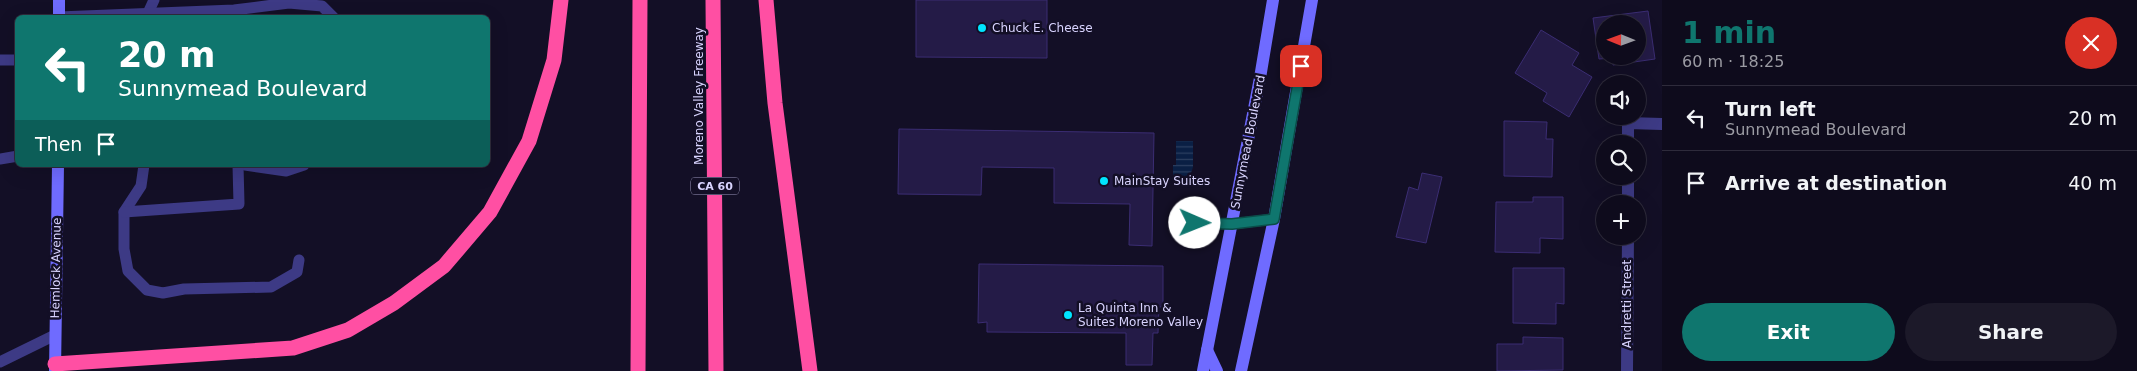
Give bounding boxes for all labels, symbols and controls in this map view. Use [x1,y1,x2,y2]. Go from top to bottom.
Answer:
north arrow [1596,15,1646,65]
map controls [1596,15,1646,245]
text: 1 min [1682,15,1776,50]
button: close [2065,17,2117,69]
place label: Chuck E. Cheese [992,21,1093,35]
marker: Chuck E. Cheese [976,22,988,34]
street label: Moreno Valley Freeway [692,27,706,165]
icon: left [35,35,100,100]
text: 20 m [118,35,215,75]
pin [1280,45,1322,87]
icon: arrive [1287,52,1315,80]
text: 60 m · 18:25 [1682,52,1784,71]
street label: Sunnymead Boulevard [1228,74,1268,210]
button: sound [1596,75,1646,125]
text: Sunnymead Boulevard [118,76,368,101]
text: Turn left [1725,98,1816,120]
icon: left [1682,104,1710,132]
text: 20 m [2068,107,2117,129]
text: Sunnymead Boulevard [1725,120,1906,139]
icon: arrive [92,130,120,158]
text: Then [35,133,82,155]
button: search [1596,135,1646,185]
icon: arrive [1682,169,1710,197]
text: Arrive at destination [1725,172,1947,194]
text: 40 m [2068,172,2117,194]
place label: MainStay Suites [1114,174,1210,188]
marker: MainStay Suites [1098,175,1110,187]
road number: CA 60 [691,178,739,195]
button: + [1596,195,1646,245]
position arrow [1168,196,1220,248]
street label: Hemlock Avenue [48,218,64,318]
street label: Andretti Street [1620,259,1634,348]
place label: La Quinta Inn & Suites Moreno Valley [1078,301,1203,329]
button: Exit [1682,303,1895,361]
button: Share [1905,303,2117,361]
marker: La Quinta Inn & Suites Moreno Valley [1062,309,1074,321]

